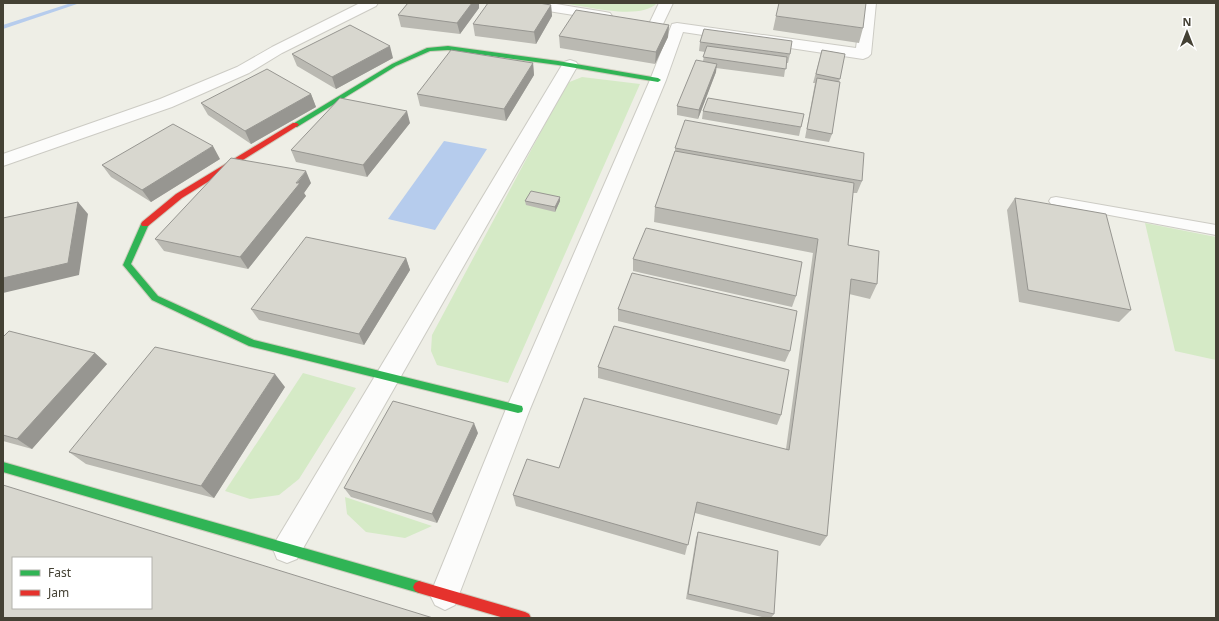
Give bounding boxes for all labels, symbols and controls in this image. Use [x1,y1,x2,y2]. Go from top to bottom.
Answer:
north arrow [1167,12,1207,52]
text: N [1183,14,1191,29]
legend [12,557,152,609]
text: Fast [48,564,72,581]
text: Jam [47,584,69,601]

